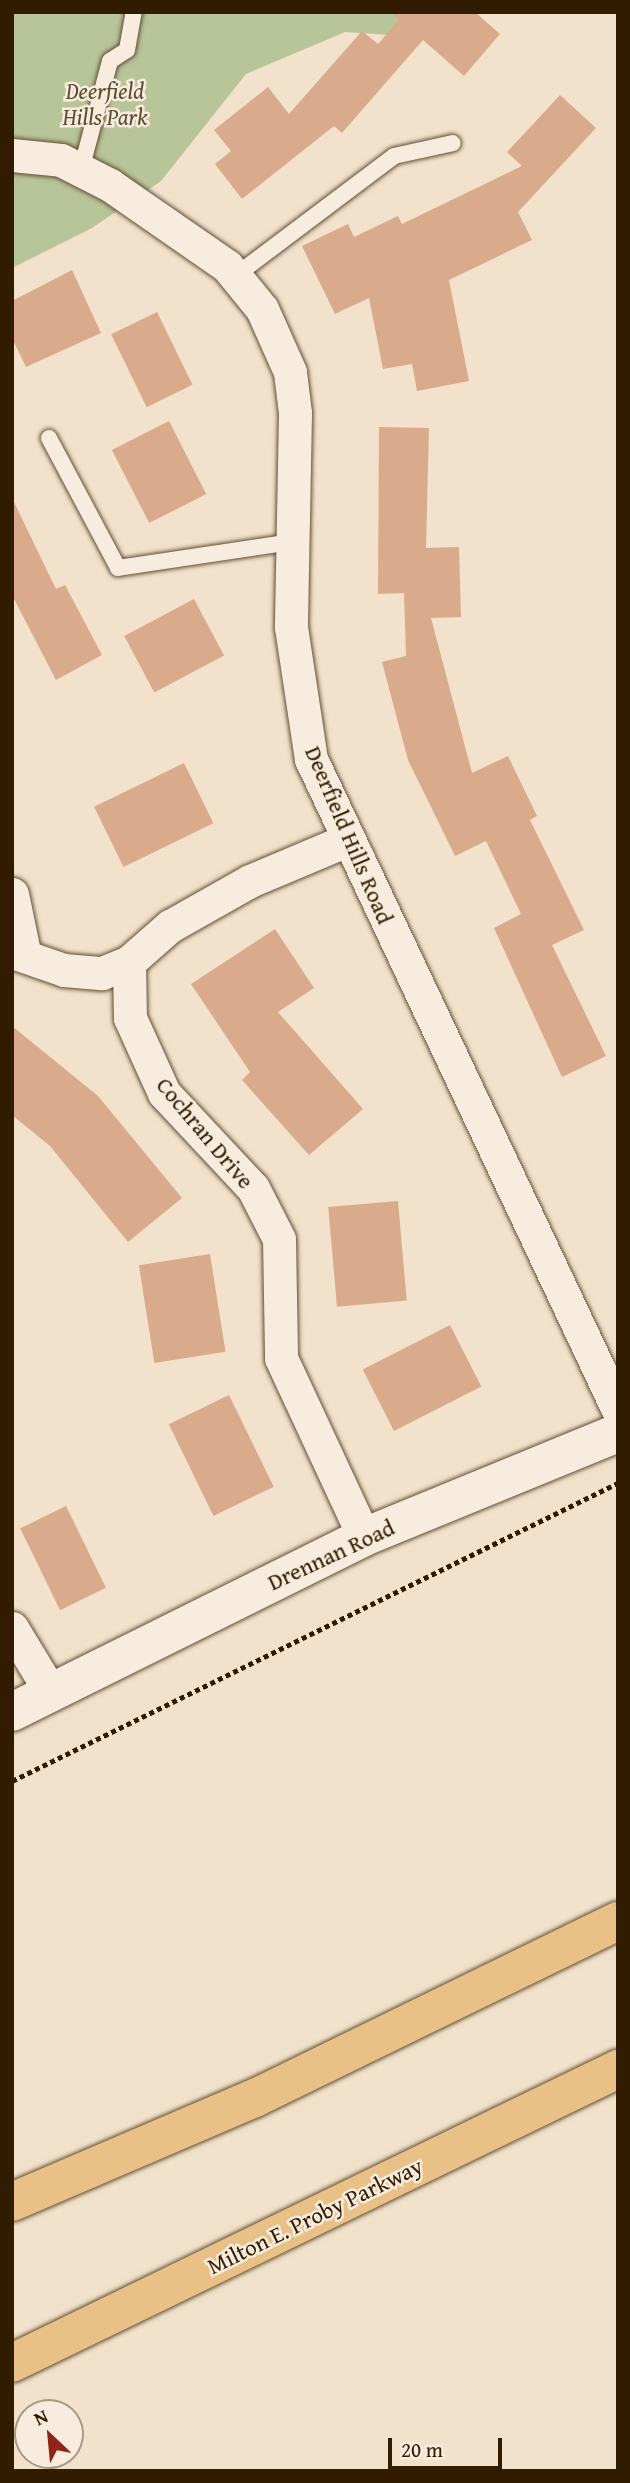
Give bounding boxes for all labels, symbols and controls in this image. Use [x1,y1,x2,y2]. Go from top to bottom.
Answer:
park label: Deerfield Hills Park [62,77,148,131]
street label: Deerfield Hills Road [299,742,399,928]
street label: Cochran Drive [150,1072,260,1194]
street label: Drennan Road [263,1514,399,1596]
street label: Milton E. Proby Parkway [203,2152,427,2280]
north arrow [14,2399,84,2469]
text: N [29,2402,53,2432]
scale bar [392,2424,506,2468]
text: 20 m [401,2434,443,2465]

